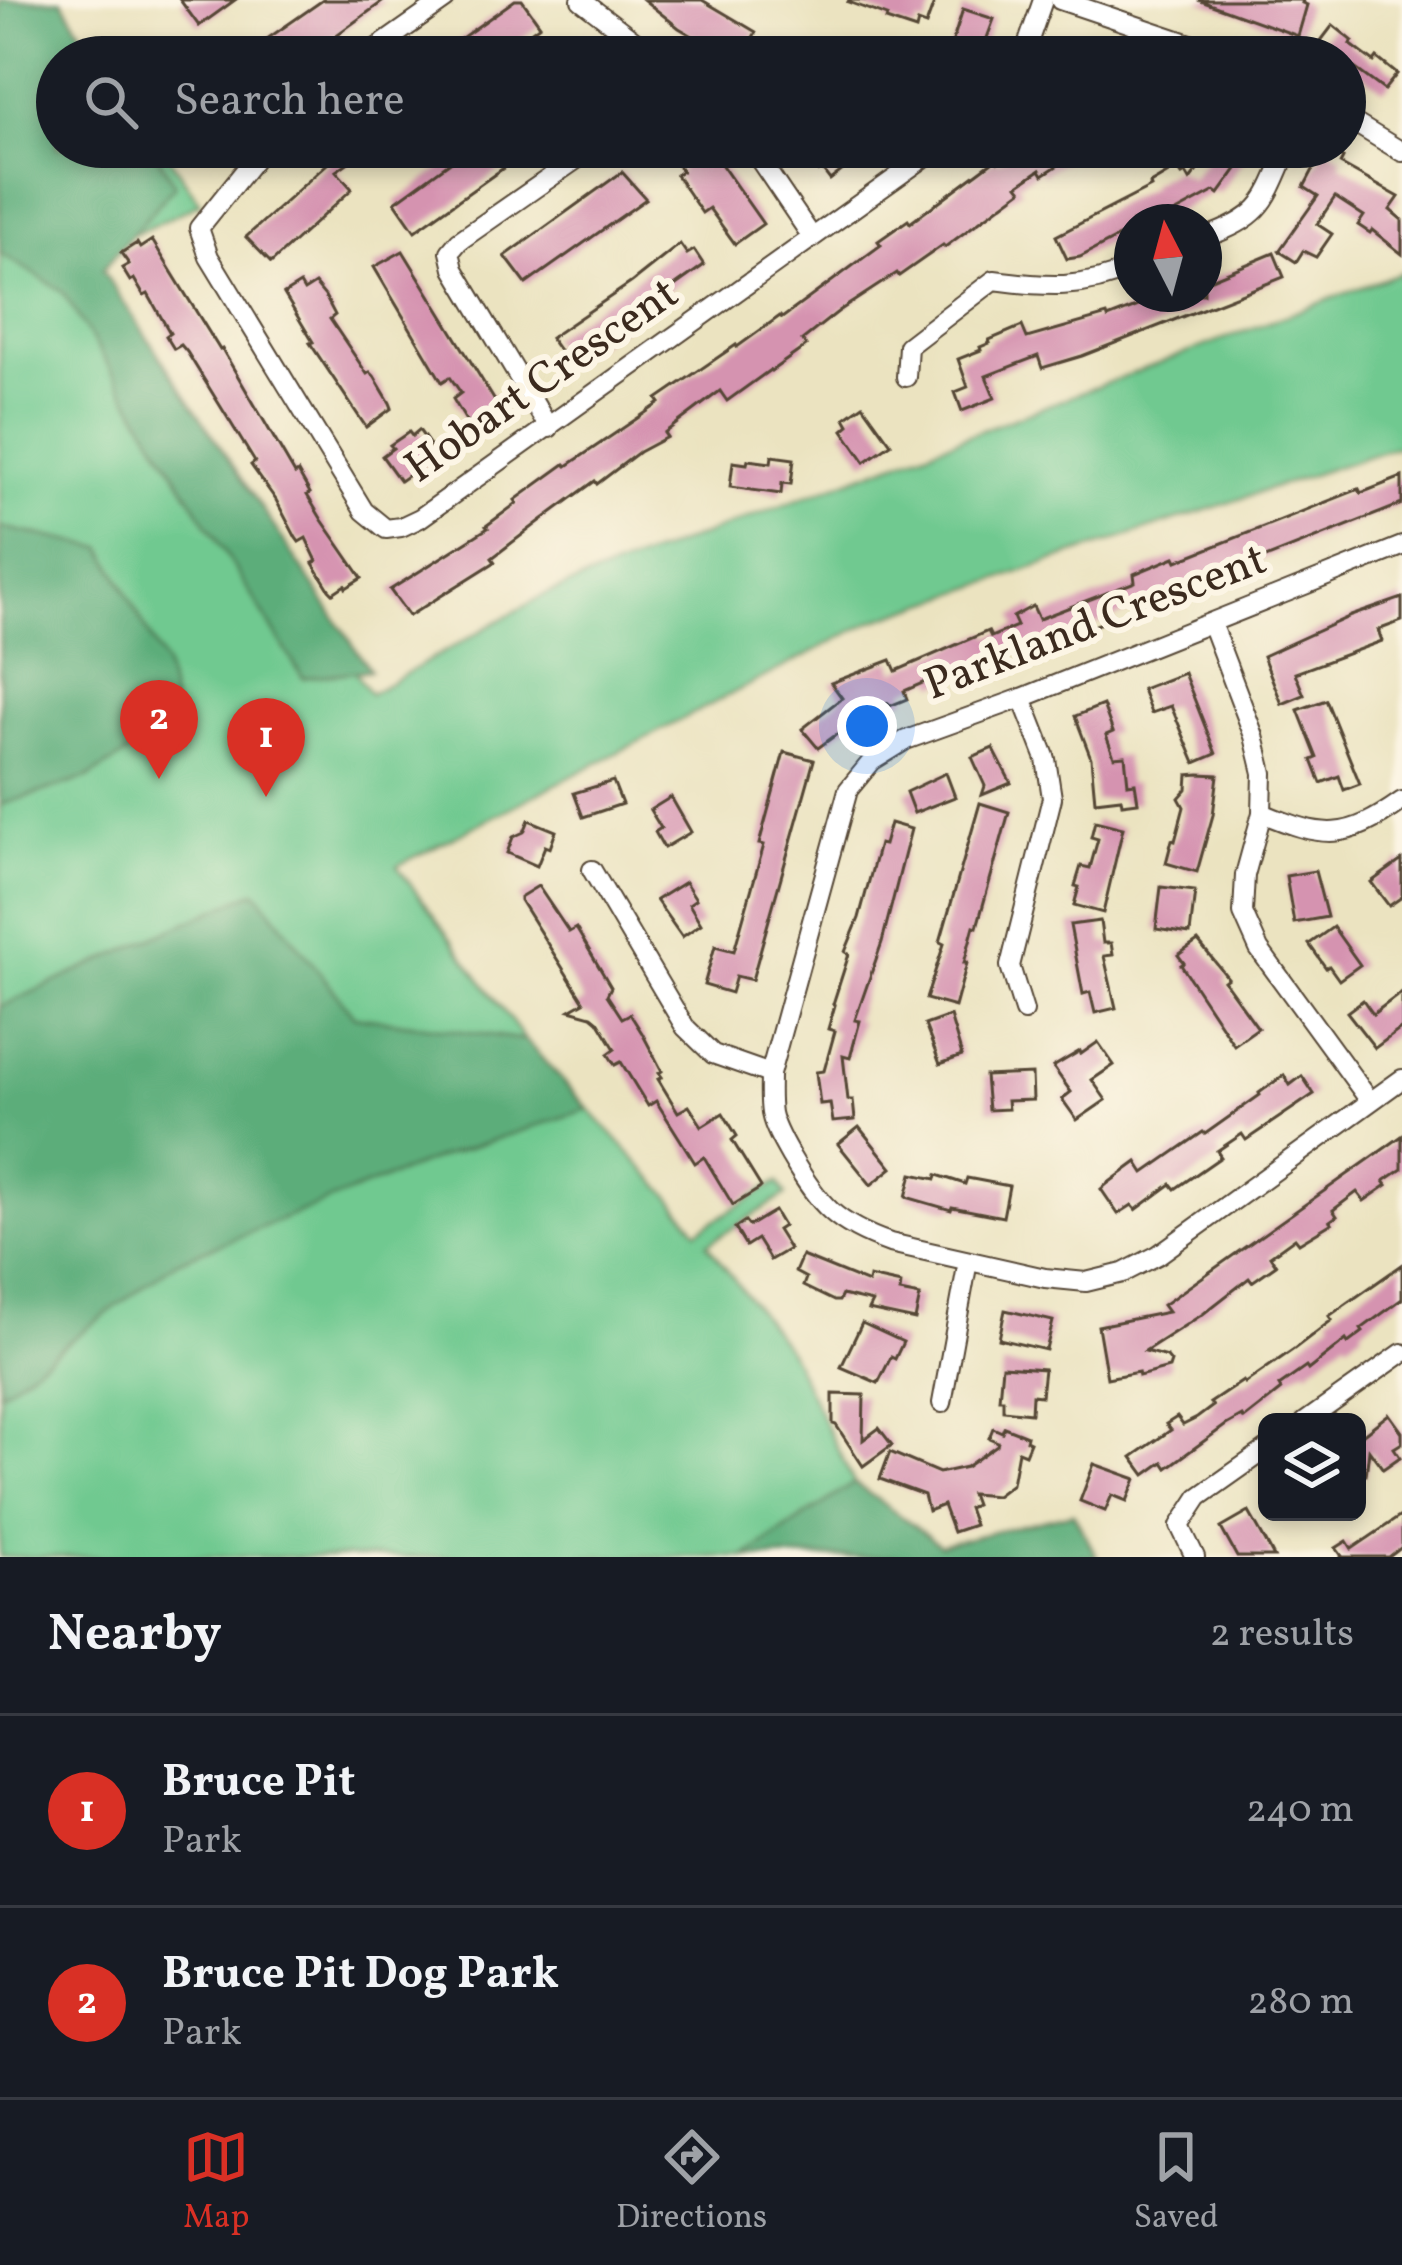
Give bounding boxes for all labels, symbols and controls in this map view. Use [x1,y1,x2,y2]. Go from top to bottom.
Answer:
search box [36,36,1366,168]
icon: search [78,69,144,135]
text: Search here [174,71,405,134]
north arrow [1114,204,1222,312]
street label: Hobart Crescent [393,264,693,500]
street label: Parkland Crescent [916,530,1276,718]
pin: 2 [120,680,198,779]
your location [837,696,897,756]
pin: 1 [227,698,305,797]
map controls [1258,1413,1366,1521]
button: layers [1258,1413,1366,1521]
text: Nearby [48,1600,222,1671]
text: 2 results [1210,1608,1354,1662]
text: Bruce Pit [162,1752,356,1815]
text: 1 [79,1784,95,1838]
text: 240 m [1246,1784,1354,1838]
text: Park [162,1815,242,1869]
text: Bruce Pit Dog Park [162,1944,559,2007]
text: 2 [77,1976,97,2030]
text: 280 m [1247,1976,1354,2030]
text: Park [162,2007,242,2061]
tab: Map [183,2124,249,2242]
tab: Directions [616,2124,767,2242]
tab: Saved [1134,2124,1219,2242]

